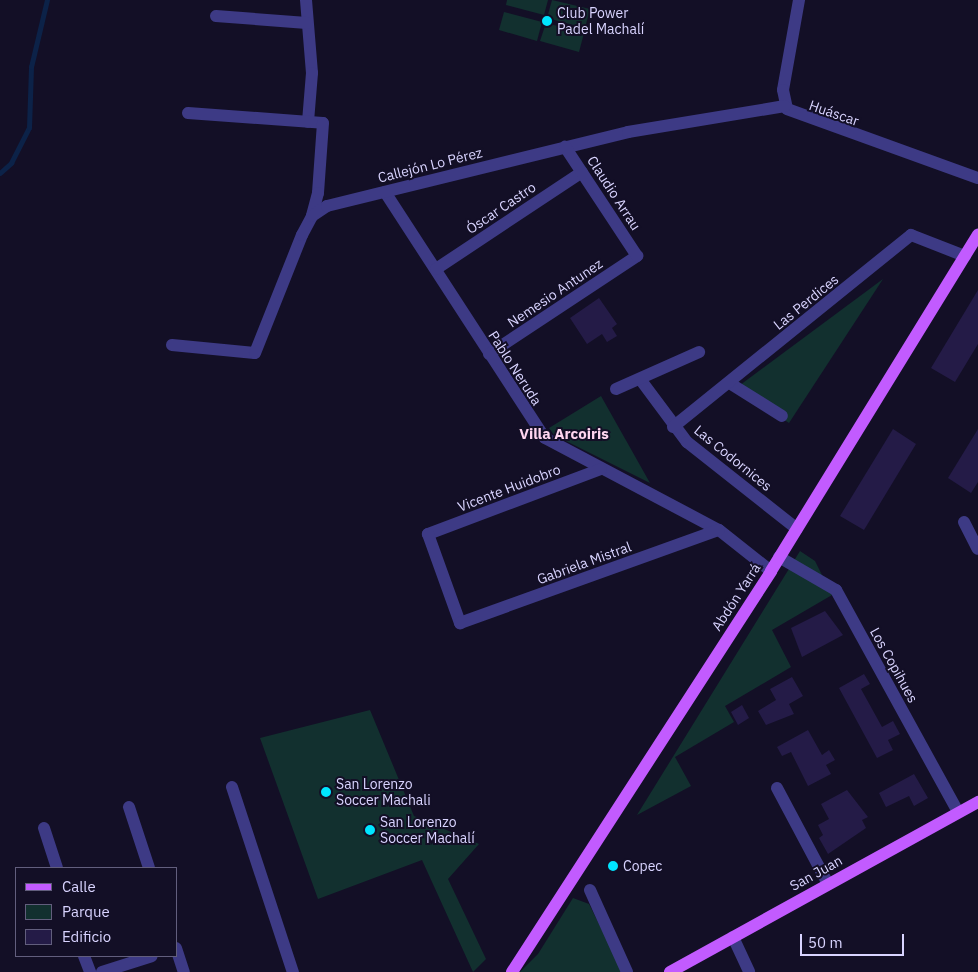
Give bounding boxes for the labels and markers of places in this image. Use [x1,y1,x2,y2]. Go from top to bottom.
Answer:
place label: Club Power Padel Machalí [557,5,644,38]
marker: Club Power Padel Machalí [541,15,553,27]
place label: San Lorenzo Soccer Machali [336,776,431,809]
marker: San Lorenzo Soccer Machali [320,786,332,798]
place label: San Lorenzo Soccer Machalí [380,814,475,846]
marker: San Lorenzo Soccer Machalí [364,824,376,836]
place label: Copec [623,858,662,874]
marker: Copec [607,860,619,872]

